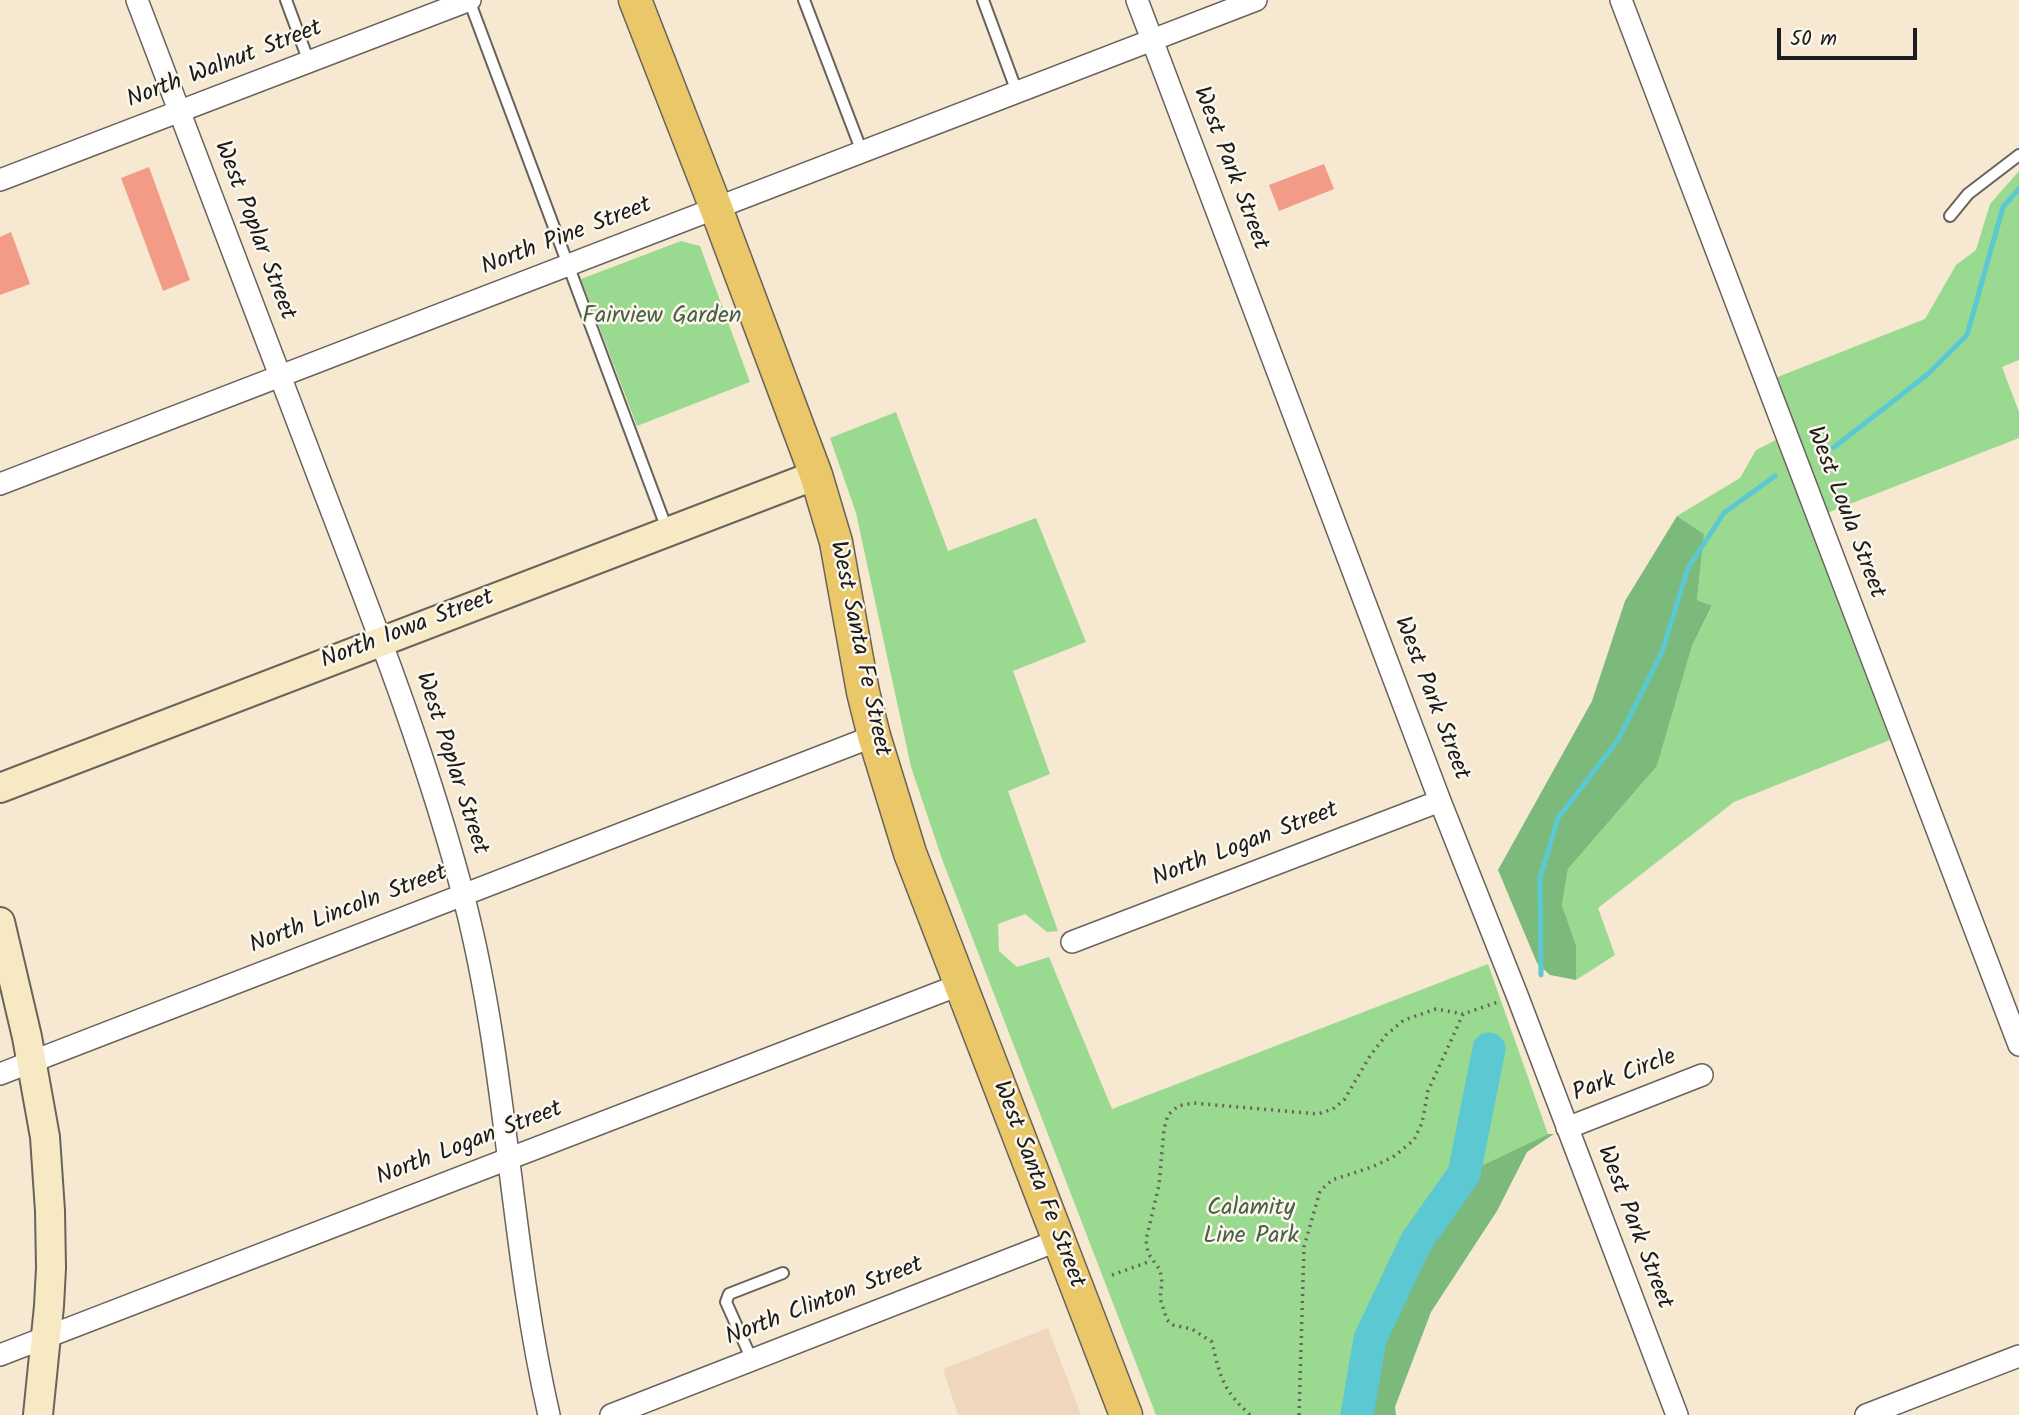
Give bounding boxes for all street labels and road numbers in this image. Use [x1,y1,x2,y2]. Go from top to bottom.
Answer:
street label: North Walnut Street [123,15,327,117]
street label: West Park Street [1185,83,1273,255]
street label: West Poplar Street [206,137,300,325]
street label: North Pine Street [478,192,656,284]
street label: West Loula Street [1798,423,1890,603]
street label: West Santa Fe Street [821,539,895,759]
street label: North Iowa Street [317,585,499,677]
street label: West Park Street [1386,613,1474,785]
street label: West Poplar Street [407,669,493,859]
street label: North Logan Street [1149,797,1343,895]
street label: North Lincoln Street [246,860,452,962]
street label: Park Circle [1569,1044,1681,1110]
street label: West Santa Fe Street [984,1077,1090,1293]
street label: North Logan Street [373,1096,567,1194]
street label: West Park Street [1589,1142,1677,1314]
street label: North Clinton Street [722,1252,928,1354]

